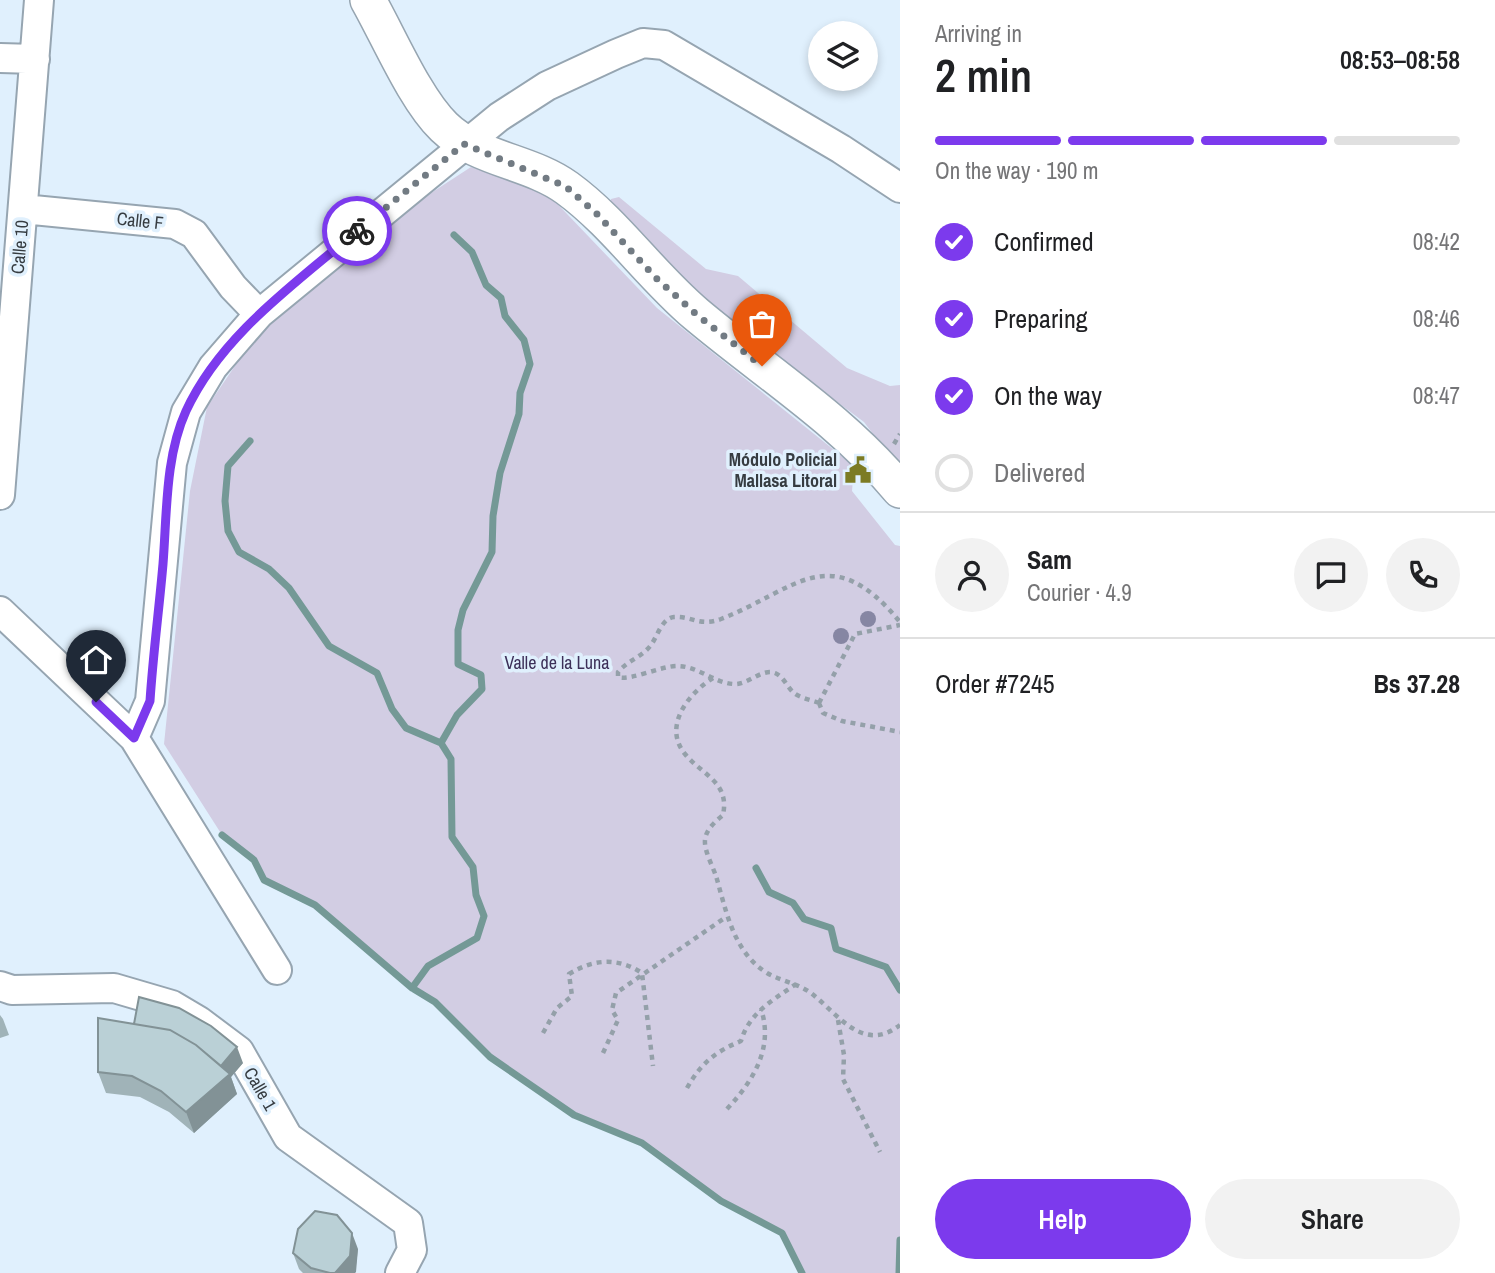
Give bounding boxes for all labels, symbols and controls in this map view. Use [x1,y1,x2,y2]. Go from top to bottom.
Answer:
text: Arriving in [935,18,1022,49]
map controls [808,21,878,91]
button: layers [808,21,878,91]
text: 08:53–08:58 [1340,42,1460,77]
text: 2 min [935,44,1032,106]
text: On the way · 190 m [935,155,1099,186]
courier [322,196,392,266]
street label: Calle F [115,206,165,235]
icon: bike [338,212,376,250]
street label: Calle 10 [5,219,34,275]
icon: check [935,223,973,261]
text: Confirmed [994,224,1094,259]
text: 08:42 [1413,226,1460,257]
pin [732,294,792,366]
icon: check [935,300,973,338]
text: Preparing [994,301,1088,336]
text: 08:46 [1413,303,1460,334]
icon: bag [743,305,781,343]
icon: check [935,377,973,415]
text: On the way [994,378,1102,413]
text: 08:47 [1413,380,1460,411]
place label: Módulo Policial Mallasa Litoral [729,447,837,493]
public building icon: Módulo Policial Mallasa Litoral [843,455,873,485]
text: Delivered [994,455,1085,490]
button: person [935,538,1009,612]
button: chat [1294,538,1368,612]
button: phone [1386,538,1460,612]
text: Sam [1027,542,1072,577]
text: Courier · 4.9 [1027,577,1132,608]
pin [66,630,126,702]
icon: home [77,641,115,679]
park label: Valle de la Luna [505,650,609,675]
text: Order #7245 [935,666,1055,701]
text: Bs 37.28 [1373,666,1460,701]
street label: Calle 1 [238,1063,283,1116]
button: Help [935,1179,1191,1259]
button: Share [1205,1179,1460,1259]

